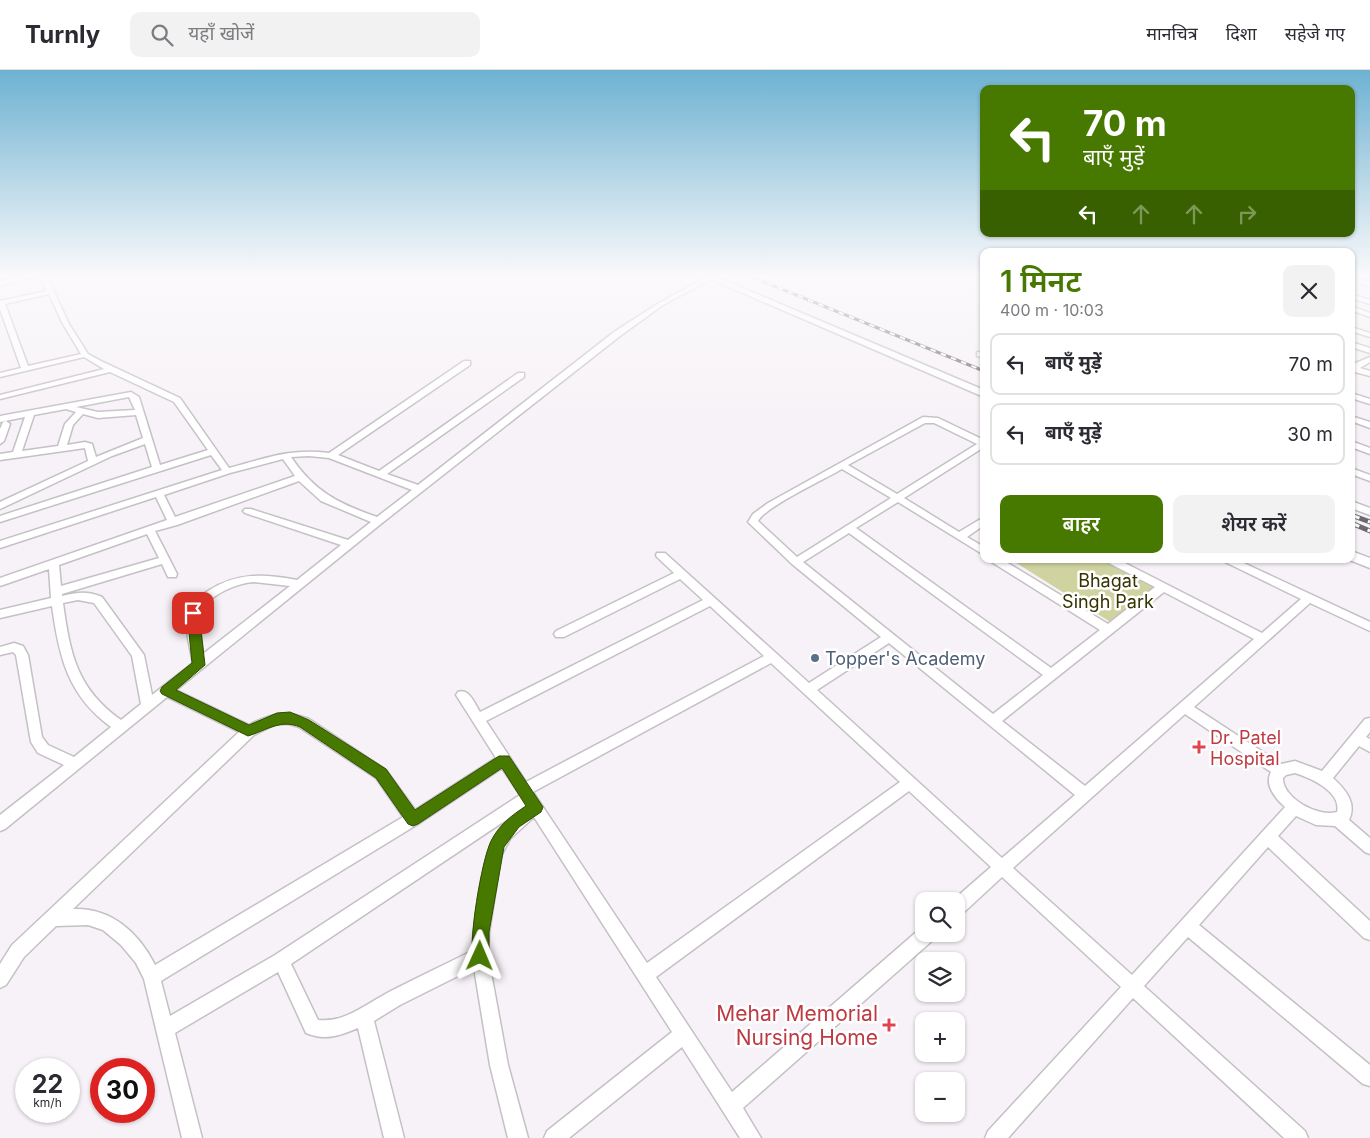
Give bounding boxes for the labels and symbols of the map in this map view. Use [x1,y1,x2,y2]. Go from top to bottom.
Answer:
park label: Bhagat Singh Park [1062,570,1154,612]
pin [172,592,214,634]
place label: Topper's Academy [825,648,985,669]
marker: Topper's Academy [809,652,821,664]
place label: Dr. Patel Hospital [1210,727,1281,769]
marker: Dr. Patel Hospital [1192,740,1206,754]
position arrow [453,929,505,981]
place label: Mehar Memorial Nursing Home [716,1001,878,1050]
marker: Mehar Memorial Nursing Home [882,1018,896,1032]
speed limit sign: 30 [90,1058,155,1123]

